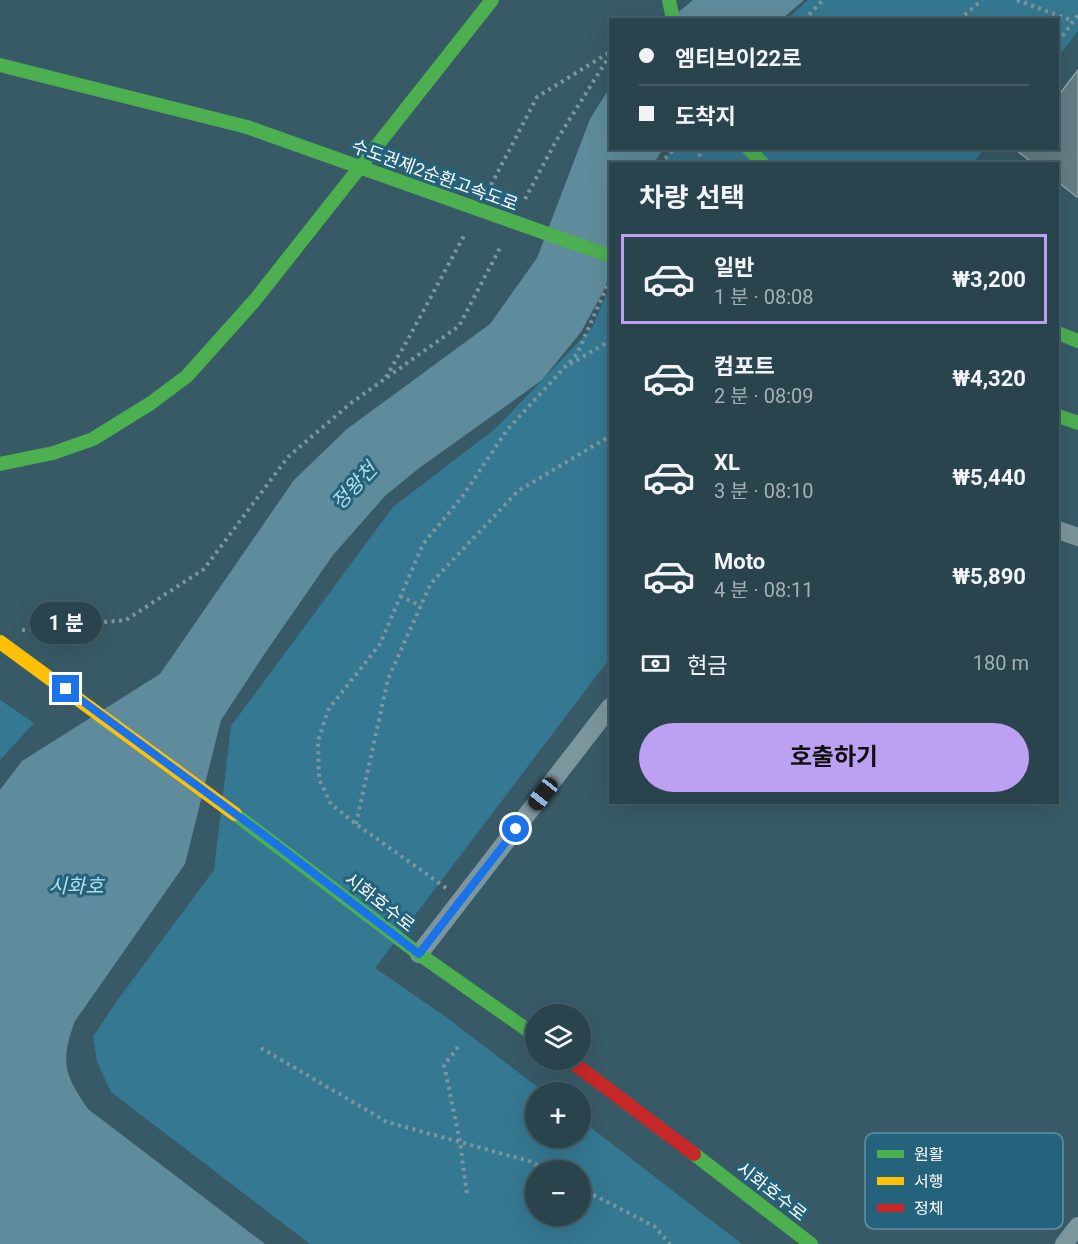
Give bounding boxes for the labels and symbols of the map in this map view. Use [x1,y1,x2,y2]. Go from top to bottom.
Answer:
street label: 수도권제2순환고속도로 [349,135,521,215]
water label: 정왕천 [326,456,383,514]
callout: 1 분 [30,602,102,644]
route end [52,675,79,702]
car [525,774,561,814]
route start [502,815,529,842]
street label: 시화호수로 [341,868,419,936]
water label: 시화호 [48,874,105,898]
legend [865,1133,1063,1229]
text: 원활 [914,1145,944,1164]
street label: 시화호수로 [733,1157,811,1225]
text: 서행 [914,1172,943,1191]
text: 정체 [914,1199,943,1218]

